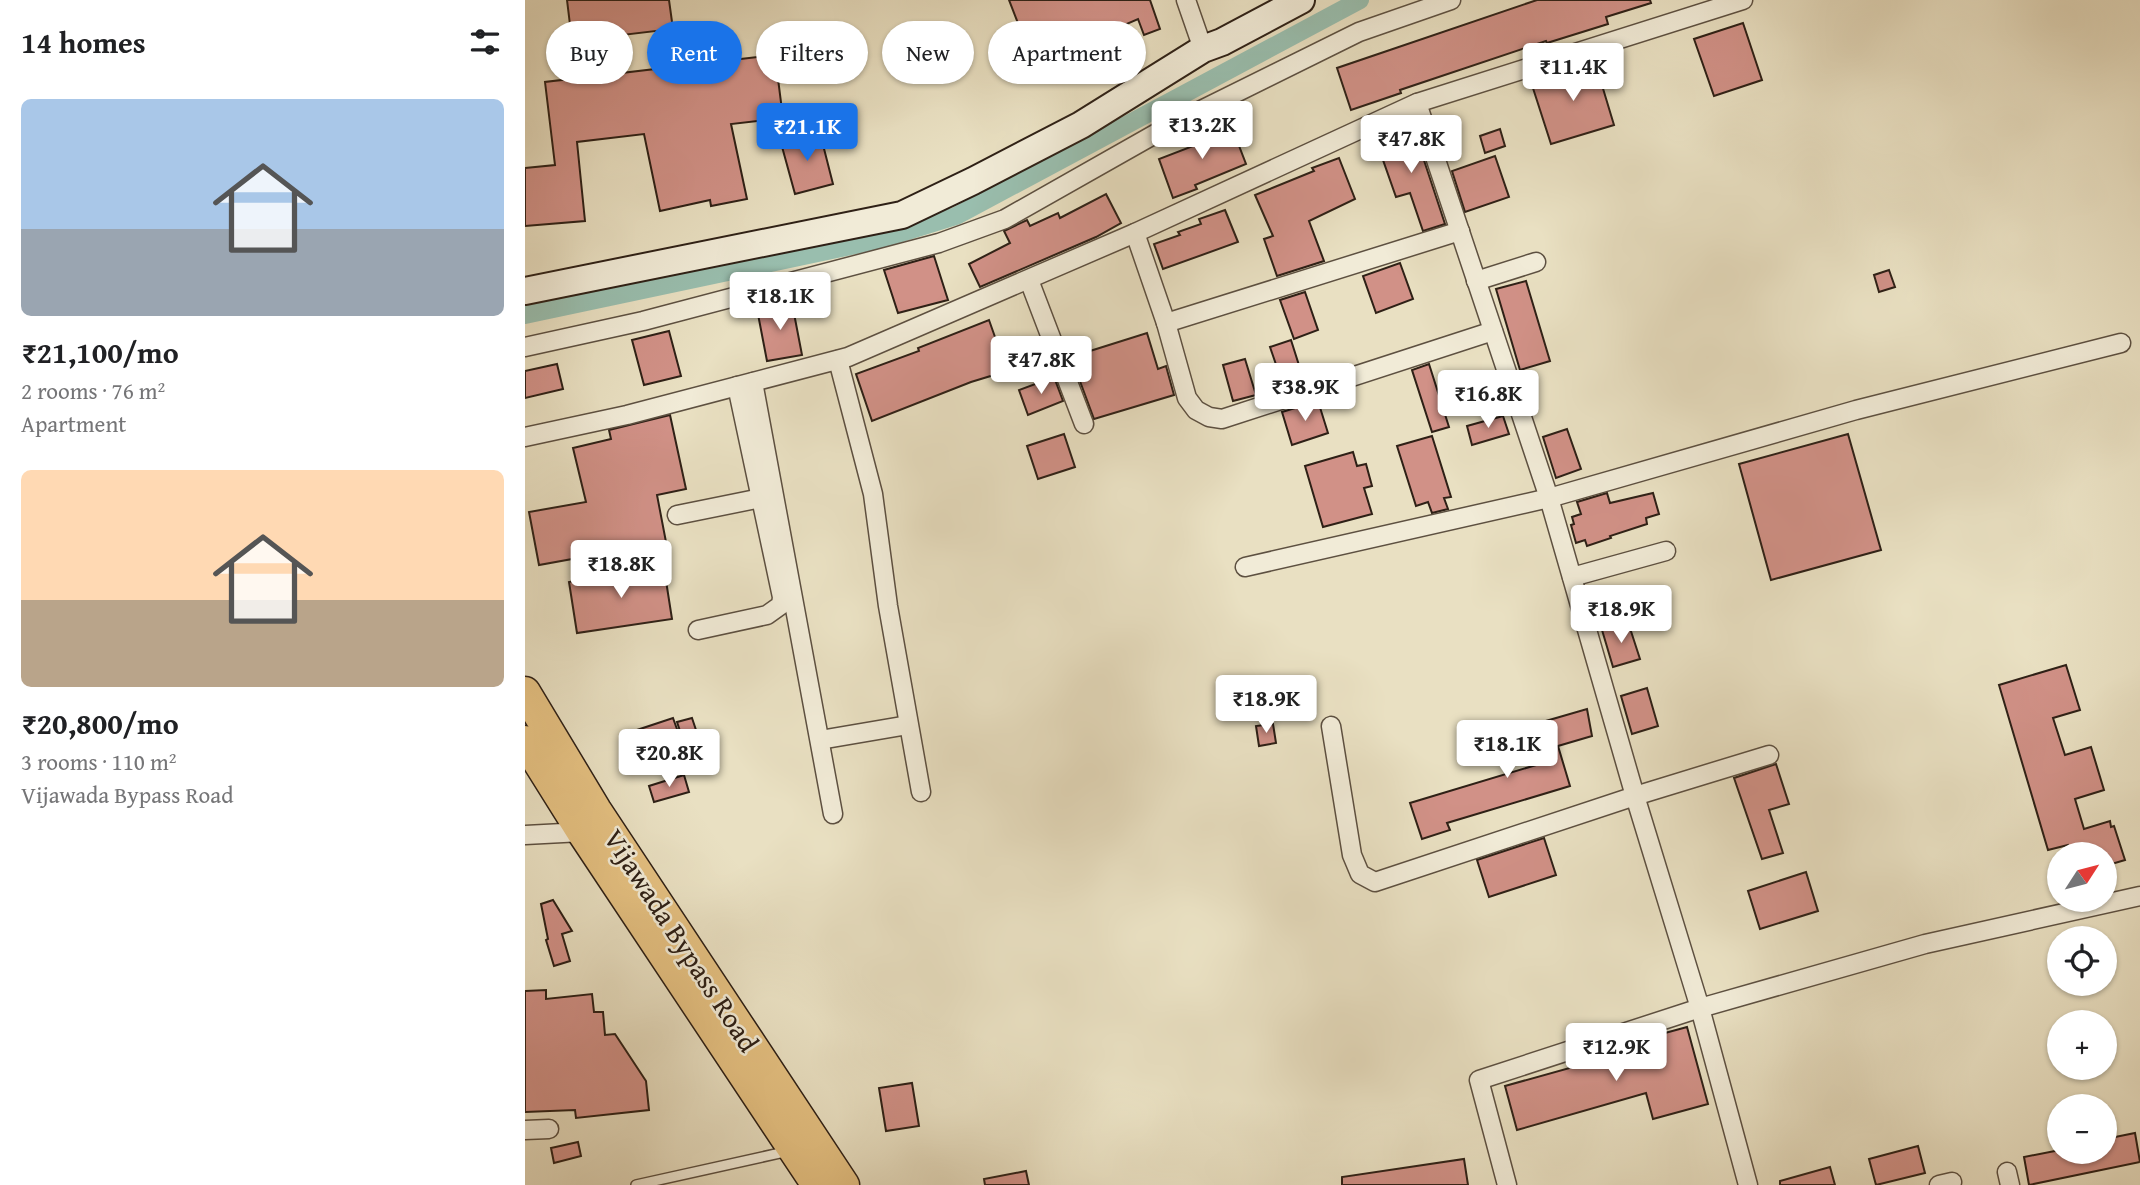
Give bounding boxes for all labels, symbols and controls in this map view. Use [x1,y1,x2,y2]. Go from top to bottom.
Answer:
text: 14 homes [21,20,146,64]
chip: Buy [546,21,633,84]
chip: Rent [647,21,742,84]
chip: Filters [756,21,868,84]
chip: New [882,21,974,84]
chip: Apartment [988,21,1146,84]
icon: filters [466,23,504,61]
pin: ₹11.4K [1516,43,1630,103]
text: ₹11.4K [1539,49,1607,82]
pin: ₹13.2K [1145,102,1259,161]
pin: ₹21.1K [750,104,864,163]
text: ₹13.2K [1168,107,1236,140]
text: ₹21.1K [773,109,841,142]
pin: ₹47.8K [1354,116,1468,175]
text: ₹47.8K [1377,121,1445,154]
icon: home [200,145,326,271]
pin: ₹18.1K [723,272,837,332]
text: ₹18.1K [746,278,814,311]
text: ₹21,100/mo [21,330,179,374]
pin: ₹47.8K [984,336,1098,396]
text: ₹47.8K [1007,342,1075,375]
pin: ₹38.9K [1248,364,1362,423]
text: ₹38.9K [1271,369,1339,402]
pin: ₹16.8K [1431,370,1545,430]
text: 2 rooms · 76 m² [21,374,165,407]
text: ₹16.8K [1454,376,1522,409]
text: Apartment [21,407,126,440]
icon: home [200,516,326,642]
pin: ₹18.8K [564,540,678,600]
text: ₹18.8K [587,546,655,579]
pin: ₹18.9K [1564,586,1678,645]
text: ₹18.9K [1587,591,1655,624]
pin: ₹18.9K [1209,676,1323,735]
text: ₹18.9K [1232,681,1300,714]
text: ₹20,800/mo [21,701,179,745]
pin: ₹18.1K [1450,720,1564,780]
text: ₹18.1K [1473,726,1541,759]
pin: ₹20.8K [612,730,726,789]
text: ₹20.8K [635,735,703,768]
text: 3 rooms · 110 m² [21,745,176,778]
text: Vijawada Bypass Road [21,778,234,811]
street label: Vijawada Bypass Road [594,820,770,1060]
north arrow [2047,842,2117,912]
map controls [2047,842,2117,1164]
button: locate [2047,926,2117,996]
button: + [2047,1010,2117,1080]
pin: ₹12.9K [1559,1024,1673,1083]
text: ₹12.9K [1582,1029,1650,1062]
button: − [2047,1094,2117,1164]

